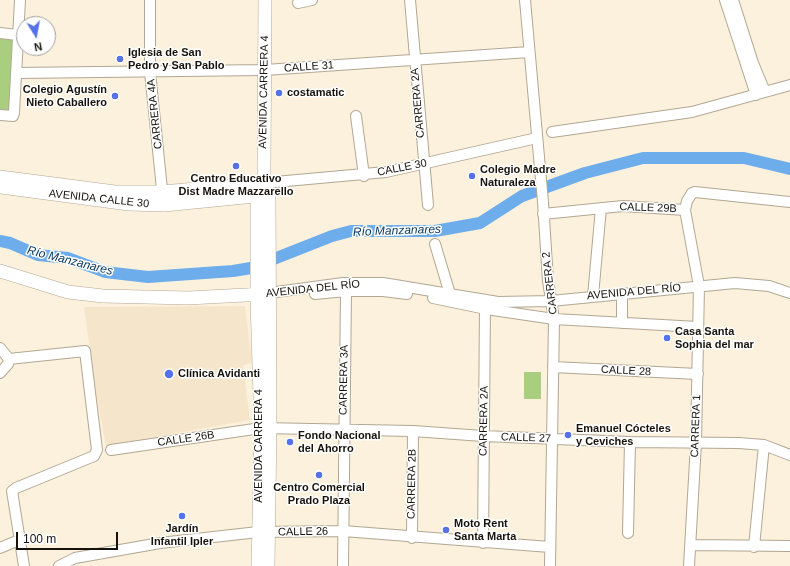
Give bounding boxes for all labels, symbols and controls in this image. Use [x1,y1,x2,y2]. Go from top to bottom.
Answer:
north arrow [16,16,56,56]
street label: AVENIDA CARRERA 4 [256,35,272,149]
text: N [33,40,43,53]
place label: Iglesia de San Pedro y San Pablo [128,46,225,72]
marker: Iglesia de San Pedro y San Pablo [115,54,125,64]
street label: CALLE 31 [284,59,334,75]
street label: CARRERA 2A [408,67,428,139]
street label: CARRERA 4A [145,78,165,150]
place label: Colegio Agustín Nieto Caballero [23,83,107,109]
place label: costamatic [287,86,344,100]
marker: costamatic [274,88,284,98]
marker: Colegio Agustín Nieto Caballero [110,91,120,101]
street label: CALLE 30 [376,157,428,179]
marker: Centro Educativo Dist Madre Mazzarello [231,161,241,171]
place label: Colegio Madre Naturaleza [480,163,556,189]
marker: Colegio Madre Naturaleza [467,171,477,181]
place label: Centro Educativo Dist Madre Mazzarello [179,172,293,198]
street label: AVENIDA CALLE 30 [48,187,150,211]
street label: CALLE 29B [619,200,677,216]
water label: Río Manzanares [353,222,441,240]
water label: Río Manzanares [26,243,114,279]
street label: CARRERA 2 [540,251,560,315]
street label: AVENIDA DEL RÍO [265,277,361,301]
street label: AVENIDA DEL RÍO [586,281,682,303]
place label: Casa Santa Sophia del mar [675,325,754,351]
marker: Casa Santa Sophia del mar [662,333,672,343]
street label: CARRERA 3A [337,345,351,415]
street label: CALLE 28 [601,363,651,379]
place label: Clínica Avidanti [178,367,260,381]
marker: Clínica Avidanti [163,368,175,380]
street label: CARRERA 2A [477,386,491,456]
street label: AVENIDA CARRERA 4 [252,389,266,503]
street label: CARRERA 1 [688,394,704,458]
place label: Emanuel Cócteles y Ceviches [576,422,671,448]
street label: CALLE 26B [157,428,215,450]
place label: Fondo Nacional del Ahorro [298,429,380,455]
marker: Emanuel Cócteles y Ceviches [563,430,573,440]
street label: CALLE 27 [501,431,551,445]
marker: Fondo Nacional del Ahorro [285,437,295,447]
street label: CARRERA 2B [405,449,419,519]
marker: Centro Comercial Prado Plaza [314,470,324,480]
place label: Centro Comercial Prado Plaza [273,481,365,507]
marker: Jardín Infantil Ipler [177,511,187,521]
place label: Moto Rent Santa Marta [454,517,516,543]
place label: Jardín Infantil Ipler [151,522,213,548]
scale bar [18,524,120,550]
street label: CALLE 26 [278,525,328,539]
marker: Moto Rent Santa Marta [441,525,451,535]
text: 100 m [23,532,56,546]

